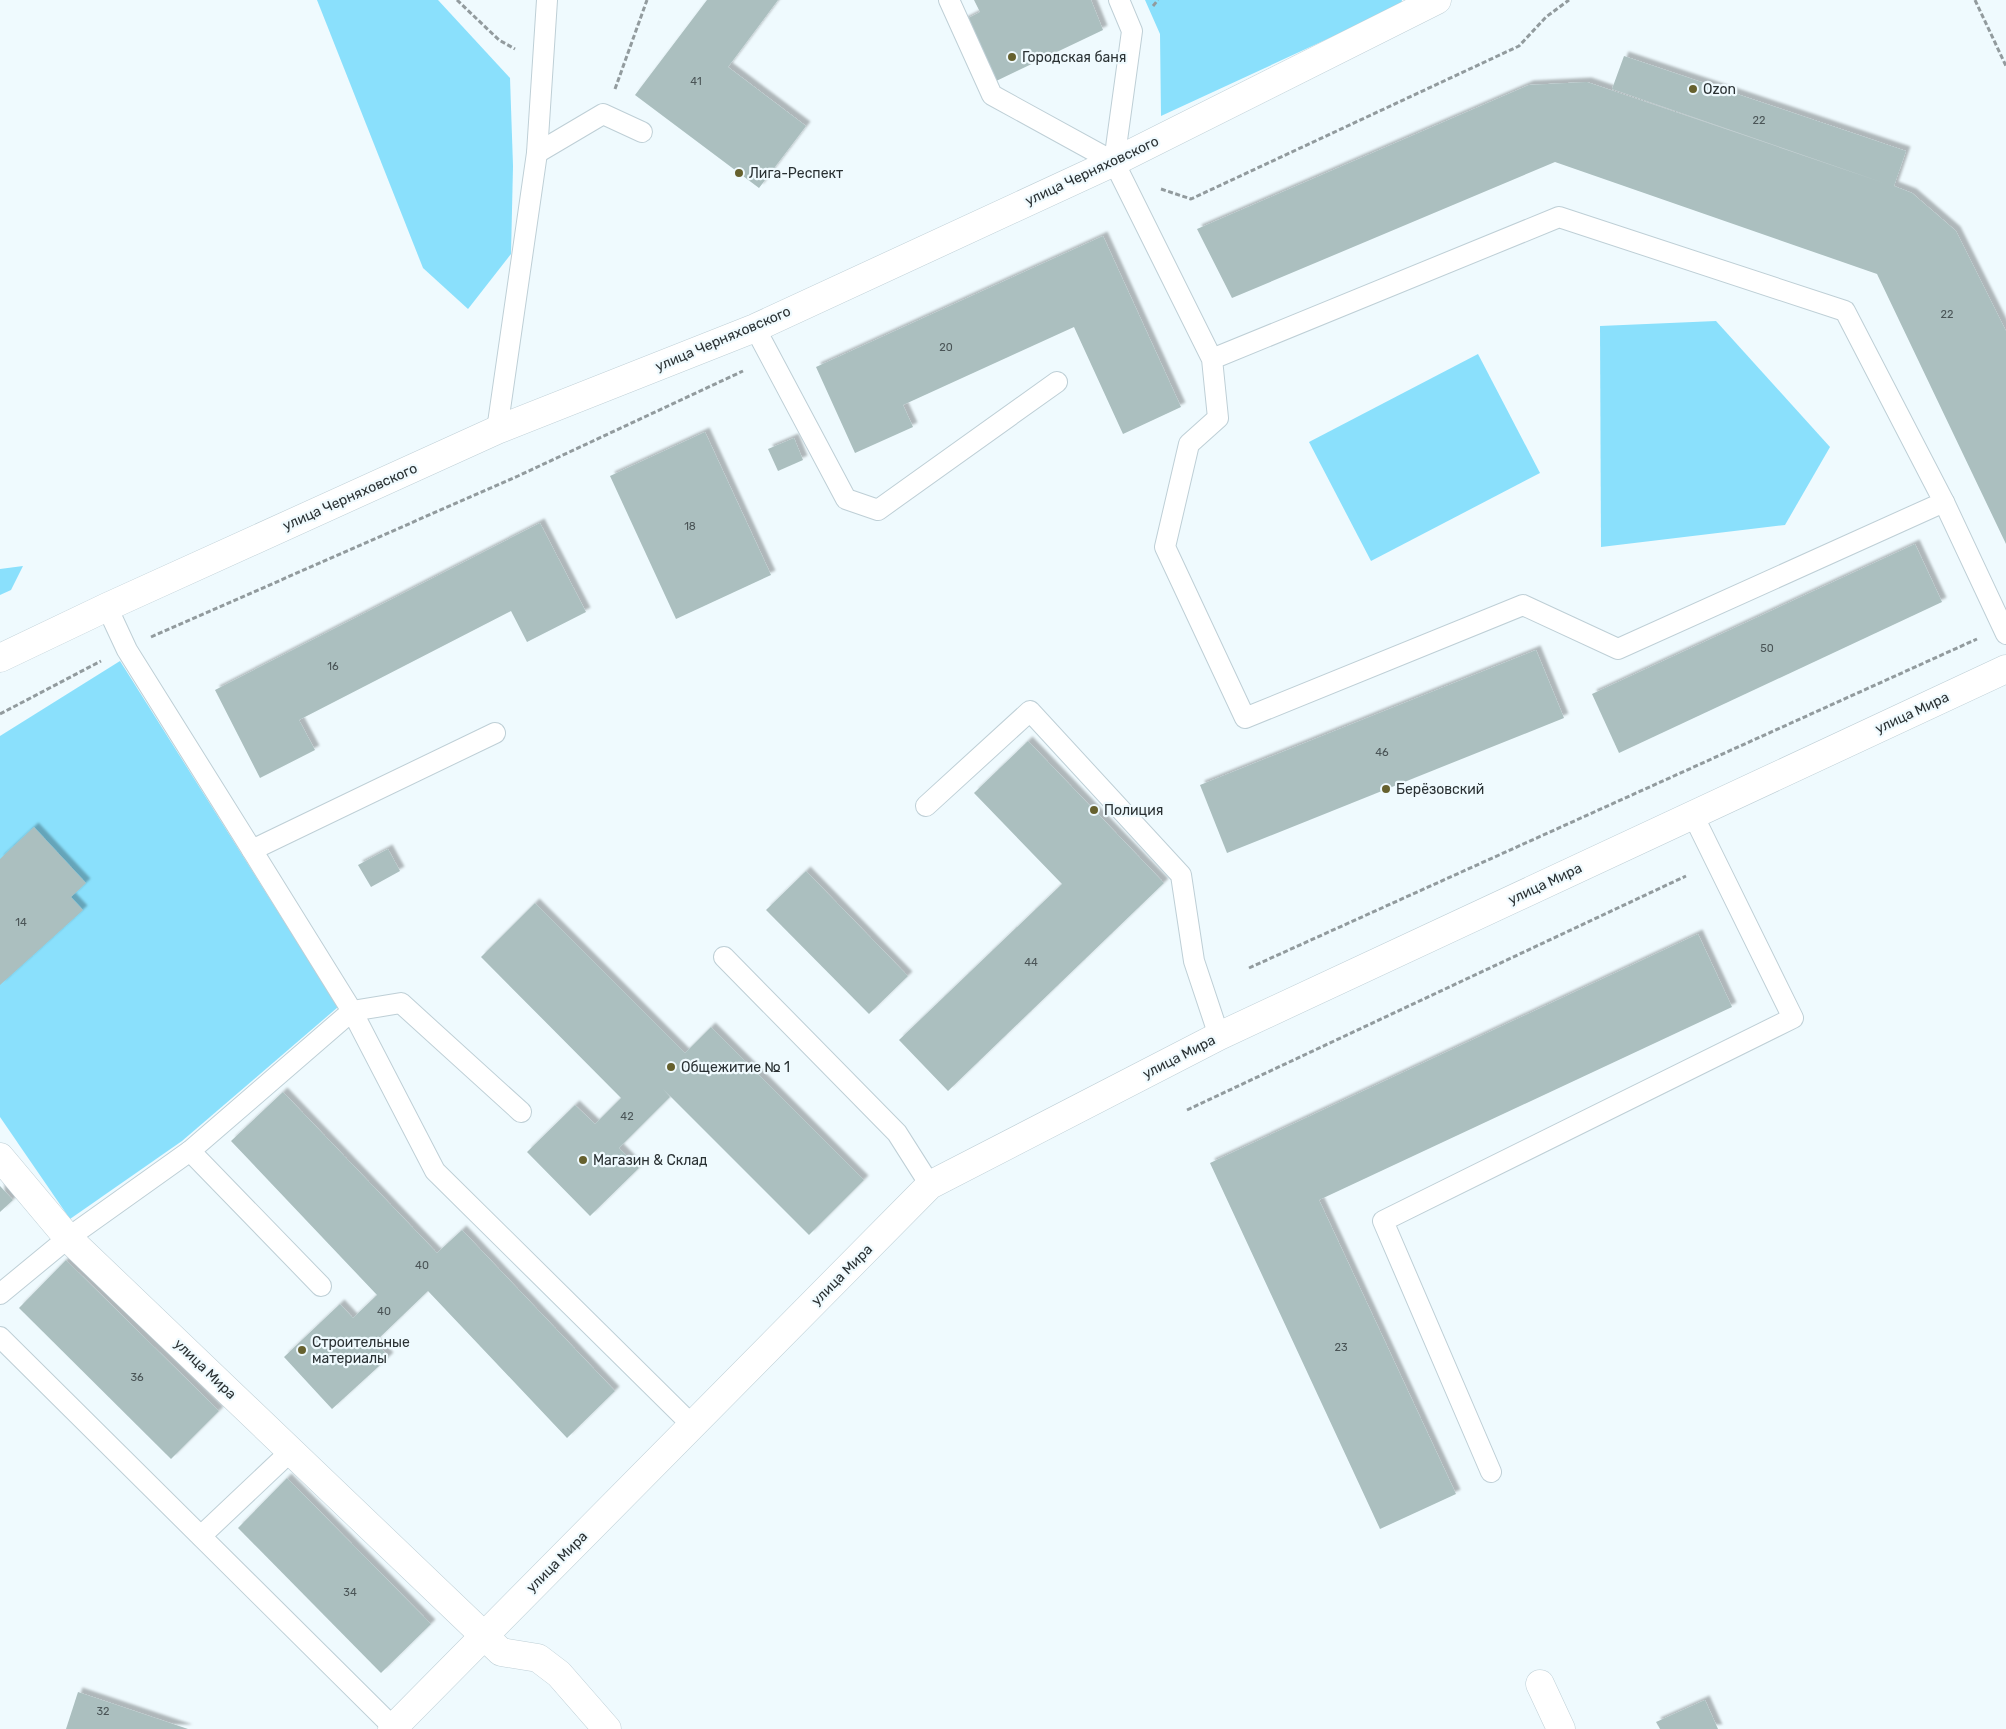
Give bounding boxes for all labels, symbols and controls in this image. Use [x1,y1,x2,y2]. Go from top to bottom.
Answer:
place label: Городская баня [1022,49,1126,66]
marker: Городская баня [1006,51,1018,63]
house number: 41 [690,75,702,88]
place label: Ozon [1703,81,1736,98]
marker: Ozon [1687,83,1699,95]
house number: 22 [1753,114,1765,127]
street label: улица Черняховского [1022,133,1162,209]
place label: Лига-Респект [749,165,843,182]
marker: Лига-Респект [733,167,745,179]
street label: улица Черняховского [653,303,793,375]
house number: 22 [1941,308,1953,321]
house number: 20 [939,341,953,354]
street label: улица Черняховского [280,460,420,534]
house number: 18 [684,520,696,533]
house number: 50 [1760,642,1774,655]
house number: 16 [327,660,339,673]
street label: улица Мира [1872,689,1952,737]
house number: 46 [1375,746,1389,759]
place label: Берёзовский [1396,781,1484,798]
marker: Берёзовский [1380,783,1392,795]
place label: Полиция [1104,802,1163,819]
marker: Полиция [1088,804,1100,816]
street label: улица Мира [1505,860,1585,908]
house number: 14 [15,916,27,929]
house number: 44 [1024,956,1038,969]
street label: улица Мира [1140,1031,1218,1083]
place label: Общежитие № 1 [681,1059,790,1076]
marker: Общежитие № 1 [665,1061,677,1073]
house number: 42 [620,1110,634,1123]
place label: Магазин & Склад [593,1152,707,1169]
marker: Магазин & Склад [577,1154,589,1166]
street label: улица Мира [808,1241,876,1309]
house number: 40 [415,1259,429,1272]
house number: 40 [377,1305,391,1318]
place label: Строительные материалы [312,1334,410,1367]
street label: улица Мира [171,1335,239,1403]
house number: 23 [1334,1341,1348,1354]
marker: Строительные материалы [296,1344,308,1356]
house number: 36 [130,1371,144,1384]
street label: улица Мира [523,1528,591,1596]
house number: 34 [343,1586,357,1599]
house number: 32 [96,1705,110,1718]

